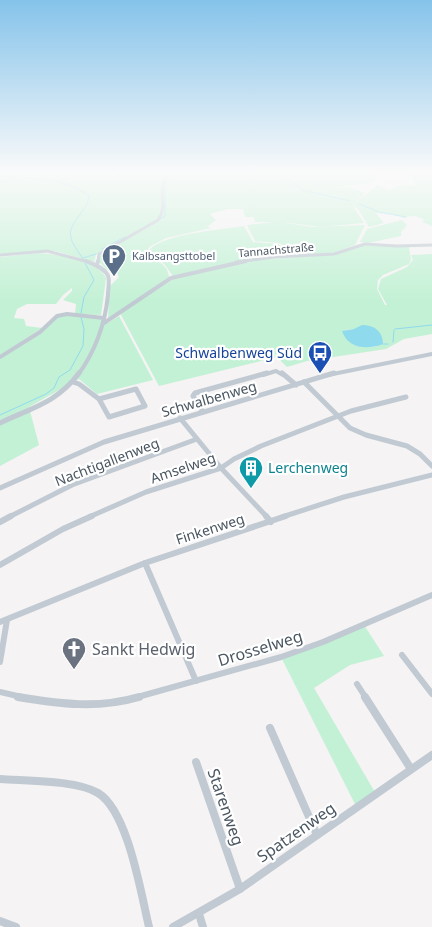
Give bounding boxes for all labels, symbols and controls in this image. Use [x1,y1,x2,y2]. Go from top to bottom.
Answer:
street label: Tannachstraße [237,239,315,260]
parking icon: Kalbsangsttobel [101,243,127,277]
place label: Kalbsangsttobel [132,248,215,263]
bus stop icon: Schwalbenweg Süd [307,340,333,374]
place label: Schwalbenweg Süd [175,343,302,362]
street label: Schwalbenweg [159,376,259,421]
street label: Nachtigallenweg [52,433,162,490]
street label: Amselweg [148,448,218,488]
building icon: Lerchenweg [238,455,264,489]
place label: Lerchenweg [268,458,348,477]
street label: Finkenweg [173,509,247,549]
street label: Drosselweg [215,625,305,671]
church icon: Sankt Hedwig [61,636,87,670]
place label: Sankt Hedwig [92,638,195,660]
street label: Starenweg [203,766,249,848]
street label: Spatzenweg [252,797,340,867]

